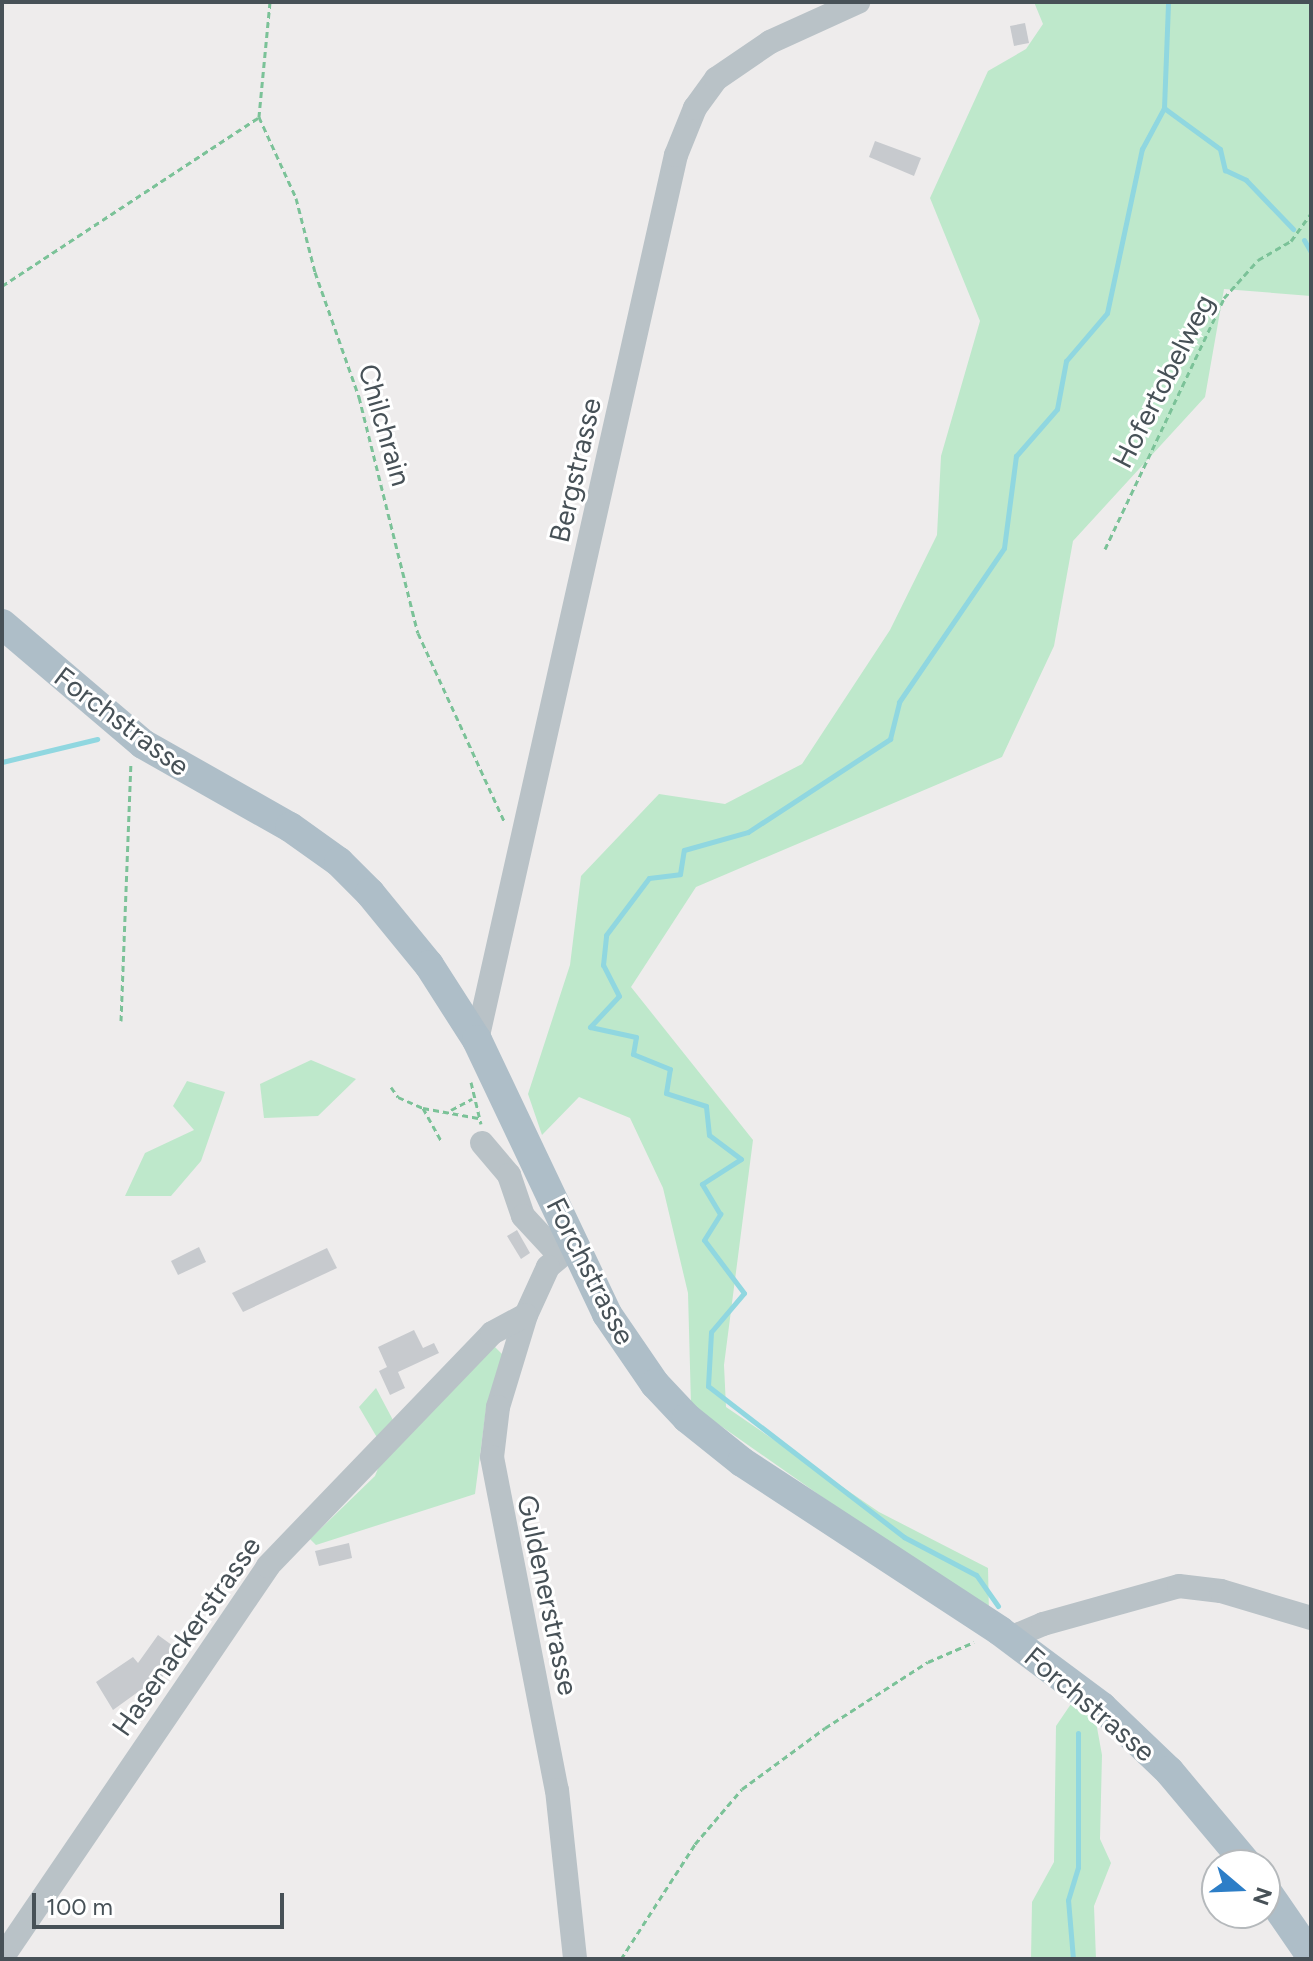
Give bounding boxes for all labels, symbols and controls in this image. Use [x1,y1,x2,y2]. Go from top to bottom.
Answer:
street label: Hofertobelweg [1105,289,1221,473]
street label: Chilchrain [352,360,418,490]
street label: Bergstrasse [542,395,608,545]
street label: Forchstrasse [48,659,196,783]
street label: Forchstrasse [540,1192,642,1350]
street label: Guldenerstrasse [510,1492,586,1698]
street label: Hasenackerstrasse [105,1530,267,1742]
street label: Forchstrasse [1018,1640,1162,1768]
north arrow [1201,1849,1281,1929]
scale bar [36,1877,288,1927]
text: N [1247,1884,1278,1909]
text: 100 m [46,1892,113,1921]

